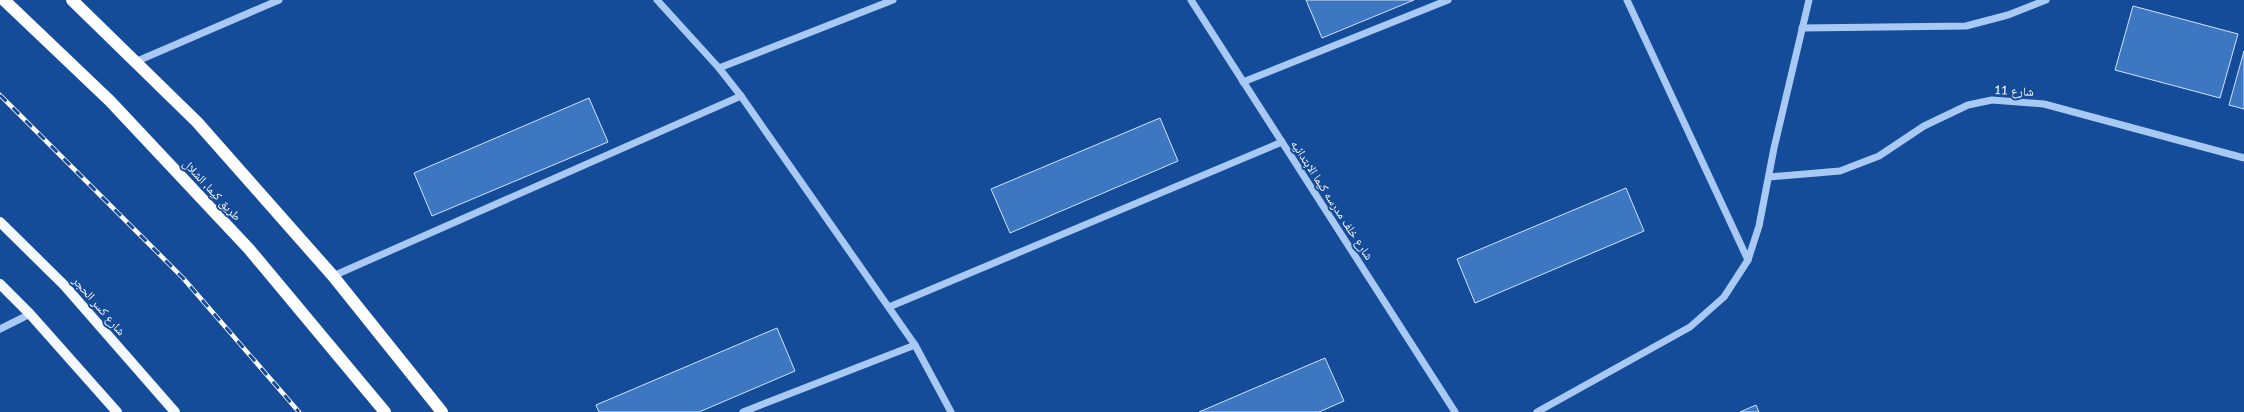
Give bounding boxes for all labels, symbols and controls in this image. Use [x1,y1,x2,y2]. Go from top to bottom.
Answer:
street label: شارع 11 [1994,82,2034,100]
street label: شارع خلف مدرسه كيما الابتدائيه [1287,137,1377,263]
street label: طريق كيما, الشلال [180,156,245,224]
street label: شارع كسر الحجر [68,272,129,339]

